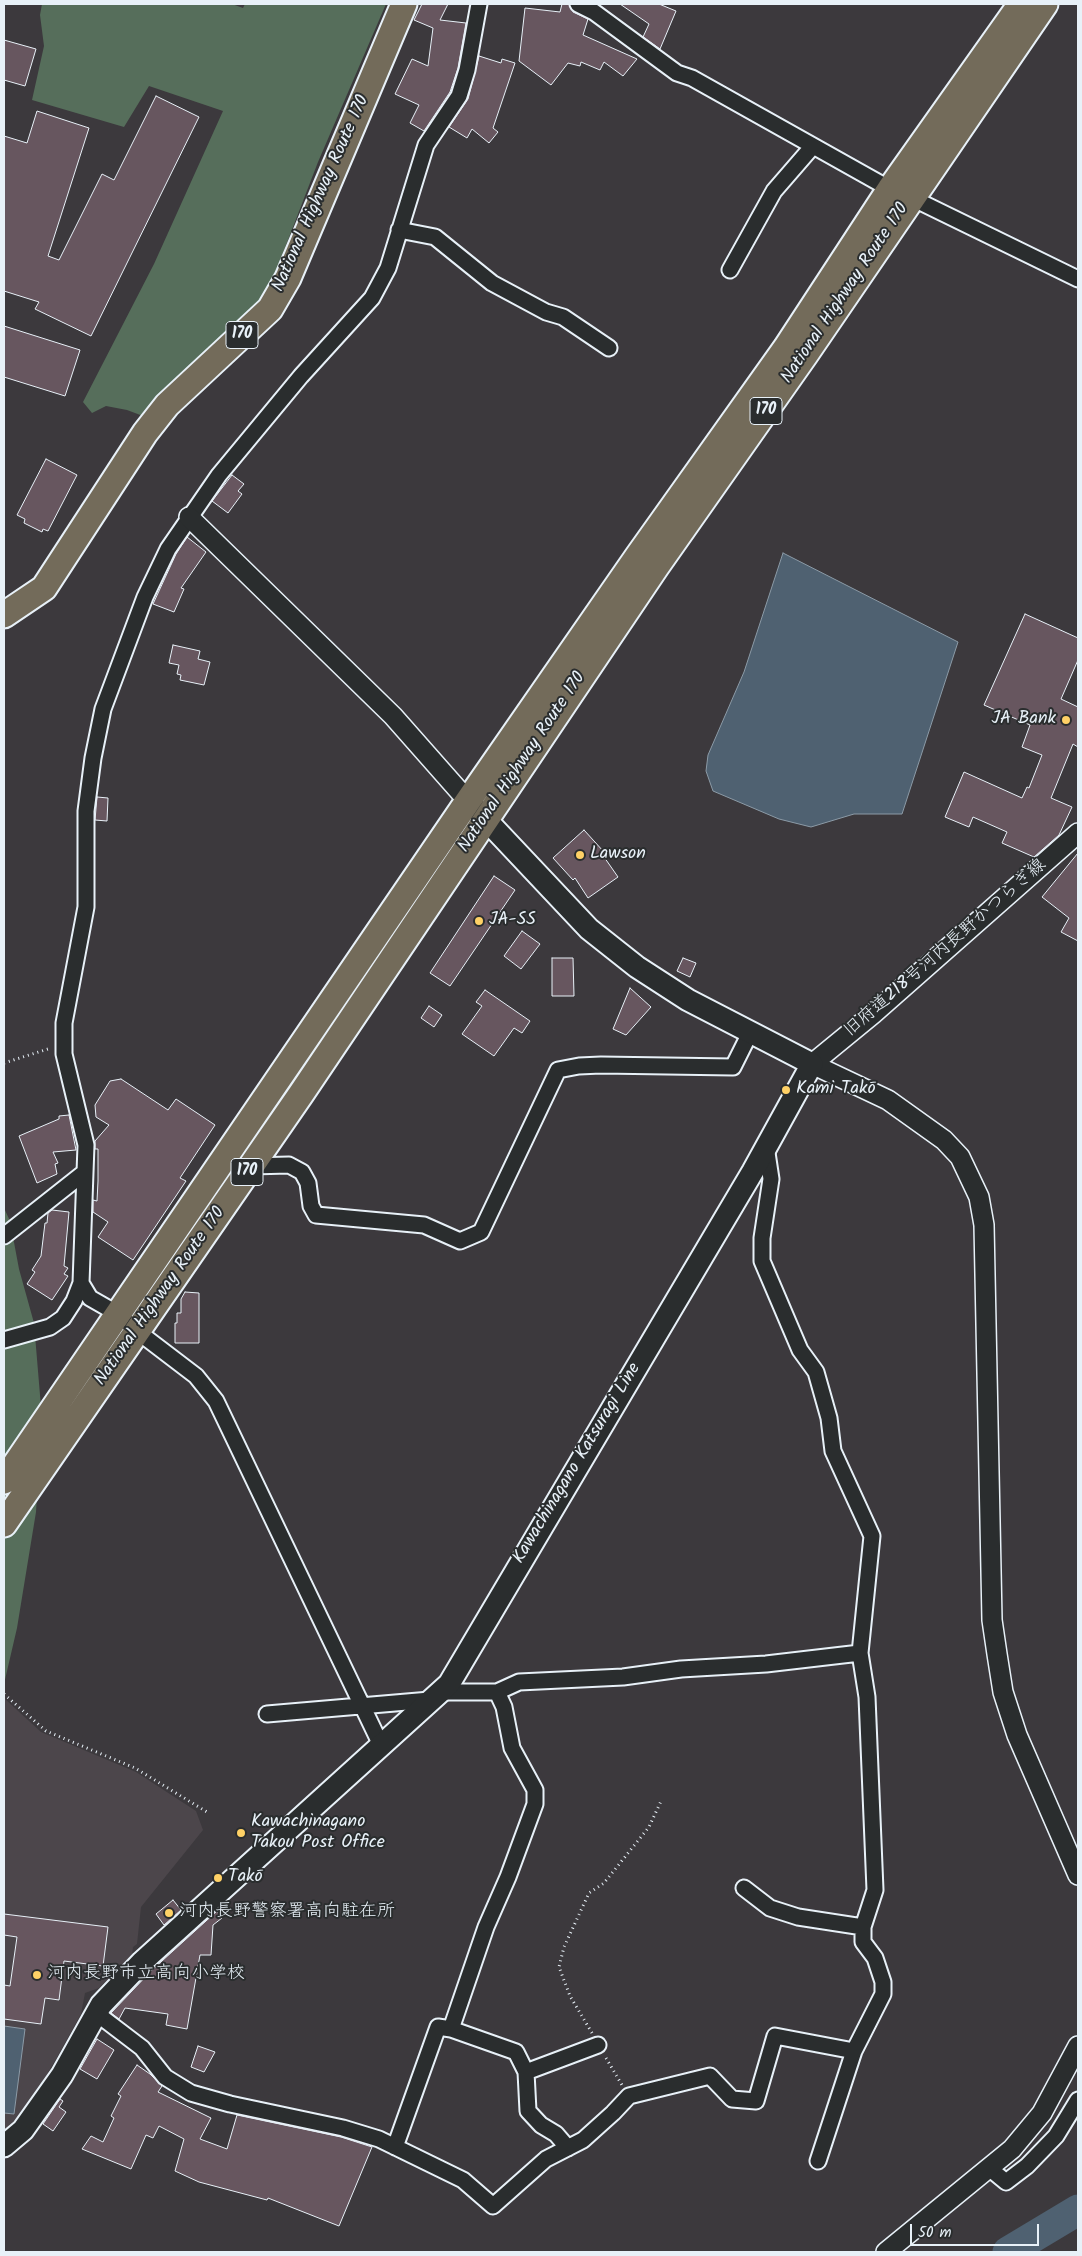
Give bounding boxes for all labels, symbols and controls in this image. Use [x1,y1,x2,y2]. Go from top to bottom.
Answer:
street label: National Highway Route 170 [269,92,375,296]
street label: National Highway Route 170 [777,200,915,388]
road number: 170 [226,322,258,348]
road number: 170 [750,398,782,424]
street label: National Highway Route 170 [454,669,592,857]
place label: JA Bank [991,709,1056,731]
marker: JA Bank [1060,714,1072,726]
place label: Lawson [590,844,646,866]
marker: Lawson [574,849,586,861]
street label: 旧府道218号河内長野かつらぎ線 [840,855,1052,1043]
place label: JA-SS [489,910,536,932]
marker: JA-SS [473,915,485,927]
place label: Kami Takō [796,1079,876,1101]
marker: Kami Takō [780,1084,792,1096]
road number: 170 [231,1158,263,1186]
street label: National Highway Route 170 [91,1204,231,1390]
street label: Kawachinagano Katsuragi Line [509,1360,647,1568]
place label: Kawachinagano Takou Post Office [251,1812,385,1855]
marker: Kawachinagano Takou Post Office [235,1827,247,1839]
place label: Takō [228,1867,263,1889]
marker: Takō [212,1872,224,1884]
place label: 河内長野警察署高向駐在所 [179,1902,395,1924]
marker: 河内長野警察署高向駐在所 [163,1907,175,1919]
place label: 河内長野市立高向小学校 [47,1964,245,1986]
marker: 河内長野市立高向小学校 [31,1969,43,1981]
scale bar [912,2214,1041,2246]
text: 50 m [918,2221,952,2245]

